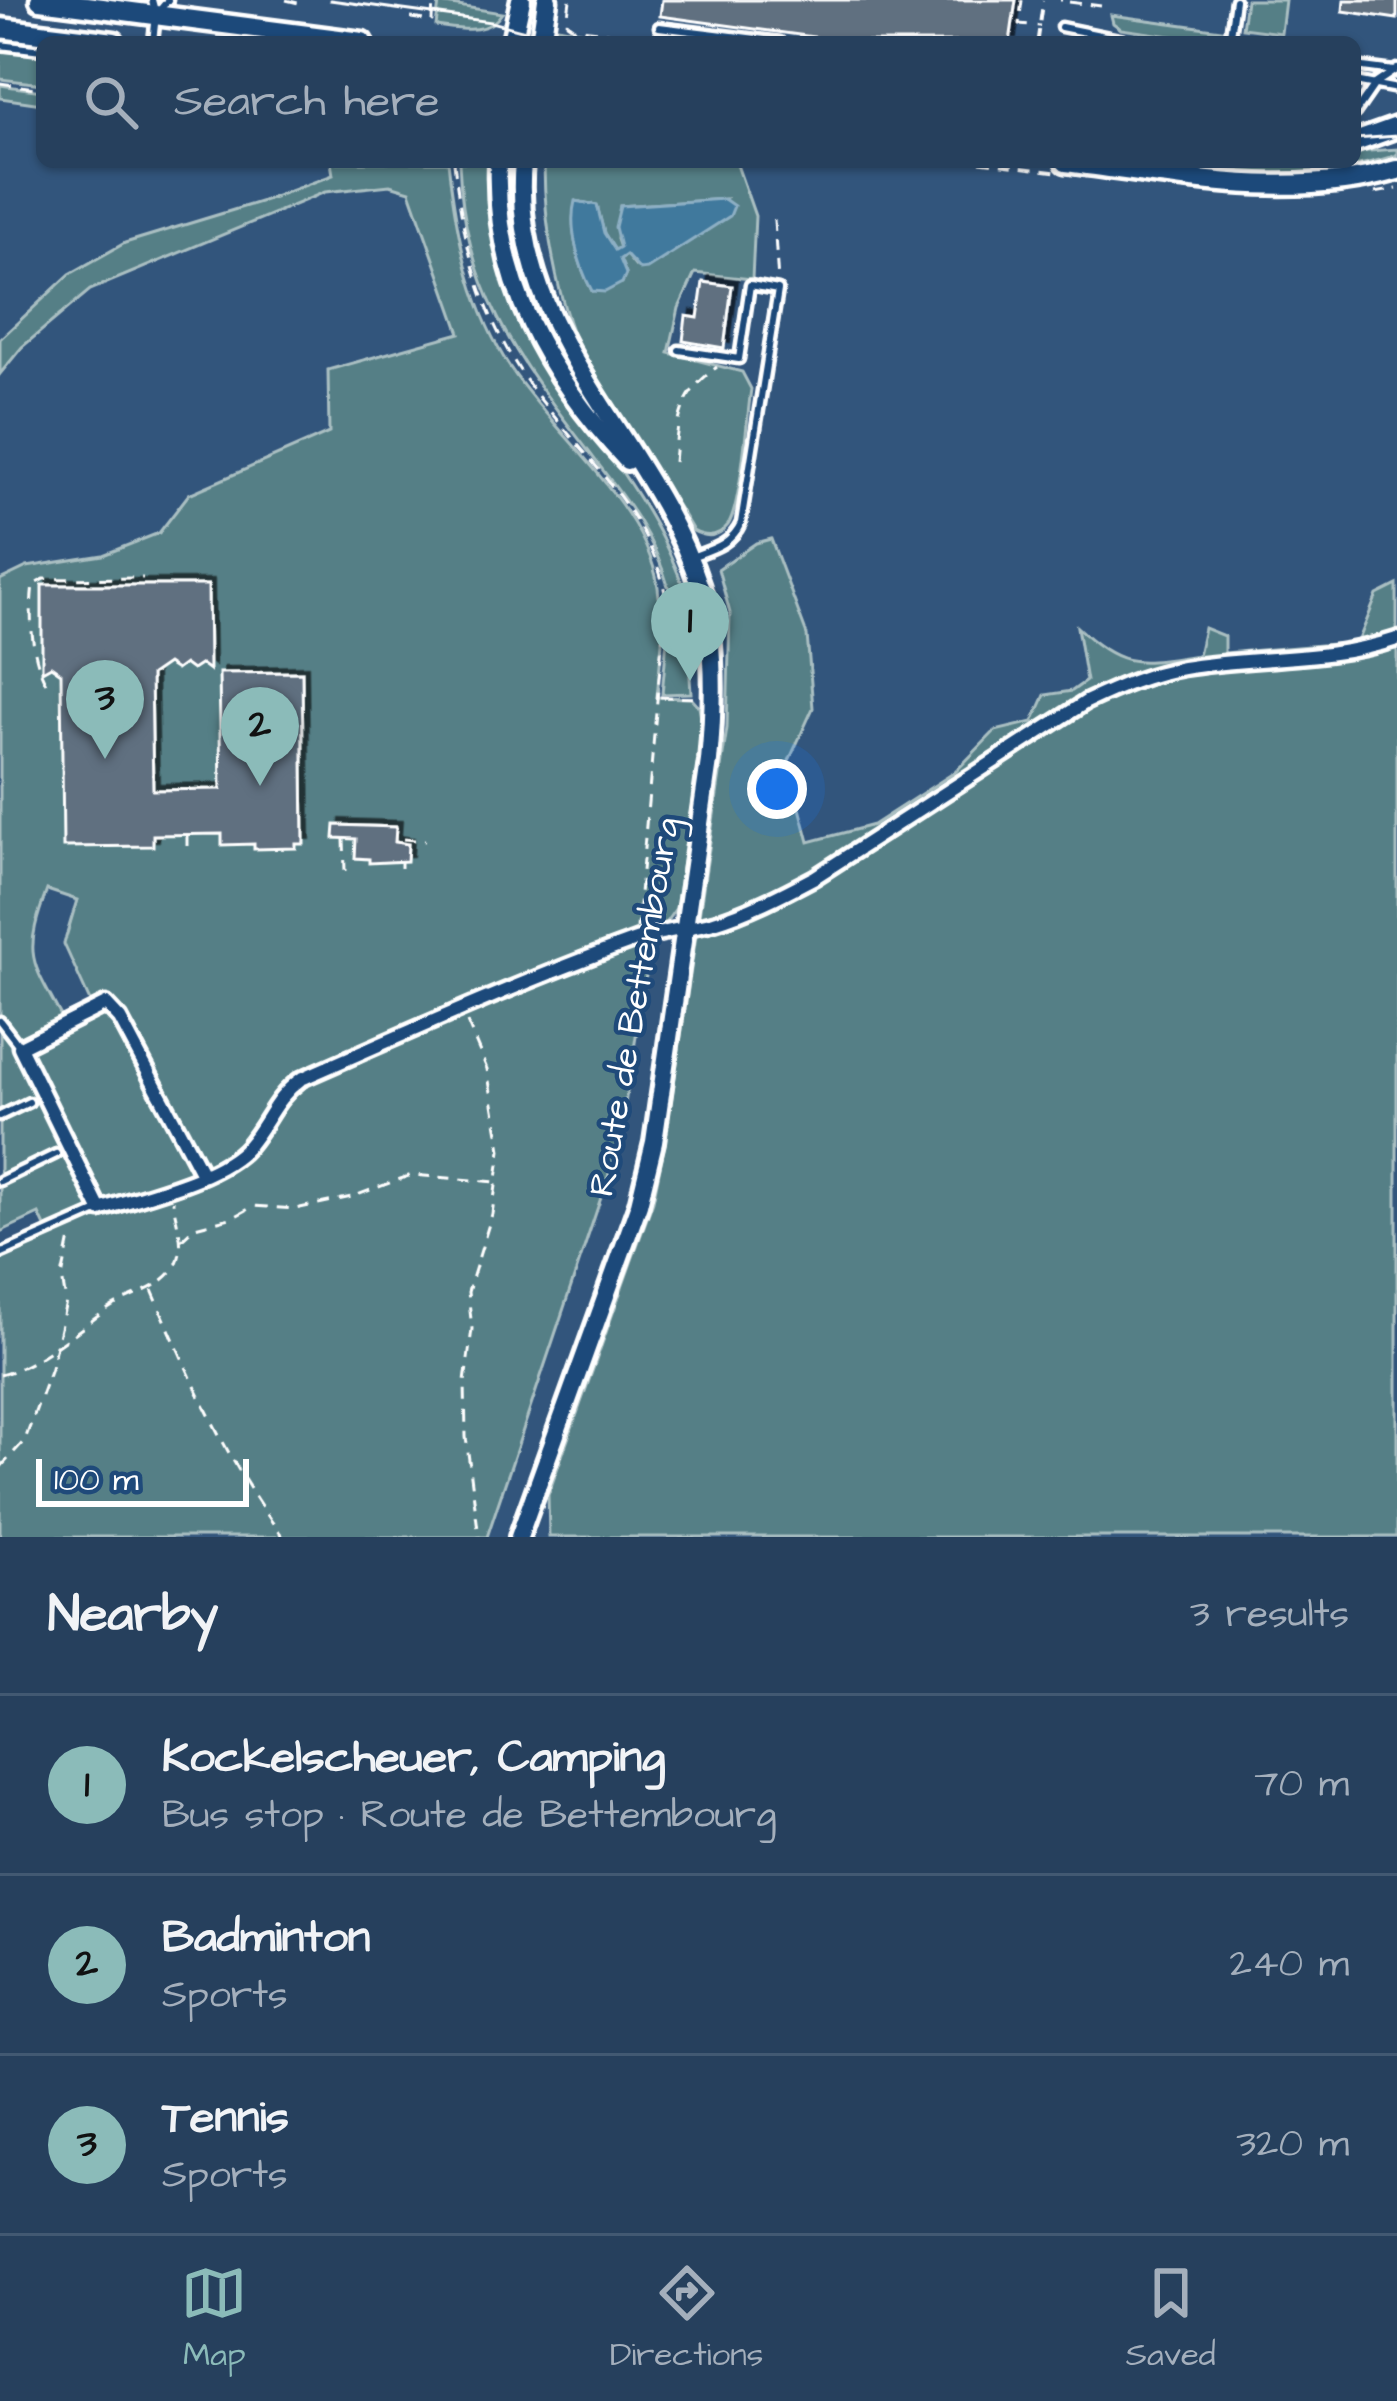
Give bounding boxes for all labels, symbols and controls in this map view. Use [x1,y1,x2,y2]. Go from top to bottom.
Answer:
search box [36,36,1361,168]
icon: search [78,69,144,135]
text: Search here [174,71,440,133]
pin: 1 [651,582,729,681]
pin: 3 [66,660,144,759]
pin: 2 [221,687,299,786]
your location [747,759,807,819]
street label: Route de Bettembourg [577,814,694,1201]
scale bar [36,1453,249,1506]
text: 100 m [54,1457,139,1503]
text: Nearby [48,1580,218,1651]
text: 3 results [1190,1588,1349,1642]
text: Kockelscheuer, Camping [162,1727,665,1789]
text: 1 [85,1758,90,1812]
text: 70 m [1254,1758,1349,1812]
text: Bus stop · Route de Bettembourg [162,1789,776,1843]
text: Badminton [162,1907,370,1969]
text: 2 [76,1938,98,1992]
text: 240 m [1230,1938,1349,1992]
text: Sports [162,1969,288,2023]
text: Tennis [162,2087,289,2149]
text: 3 [77,2118,97,2172]
text: 320 m [1236,2118,1349,2172]
text: Sports [162,2149,288,2203]
tab: Map [181,2260,247,2378]
tab: Directions [610,2260,763,2378]
tab: Saved [1126,2260,1216,2378]

